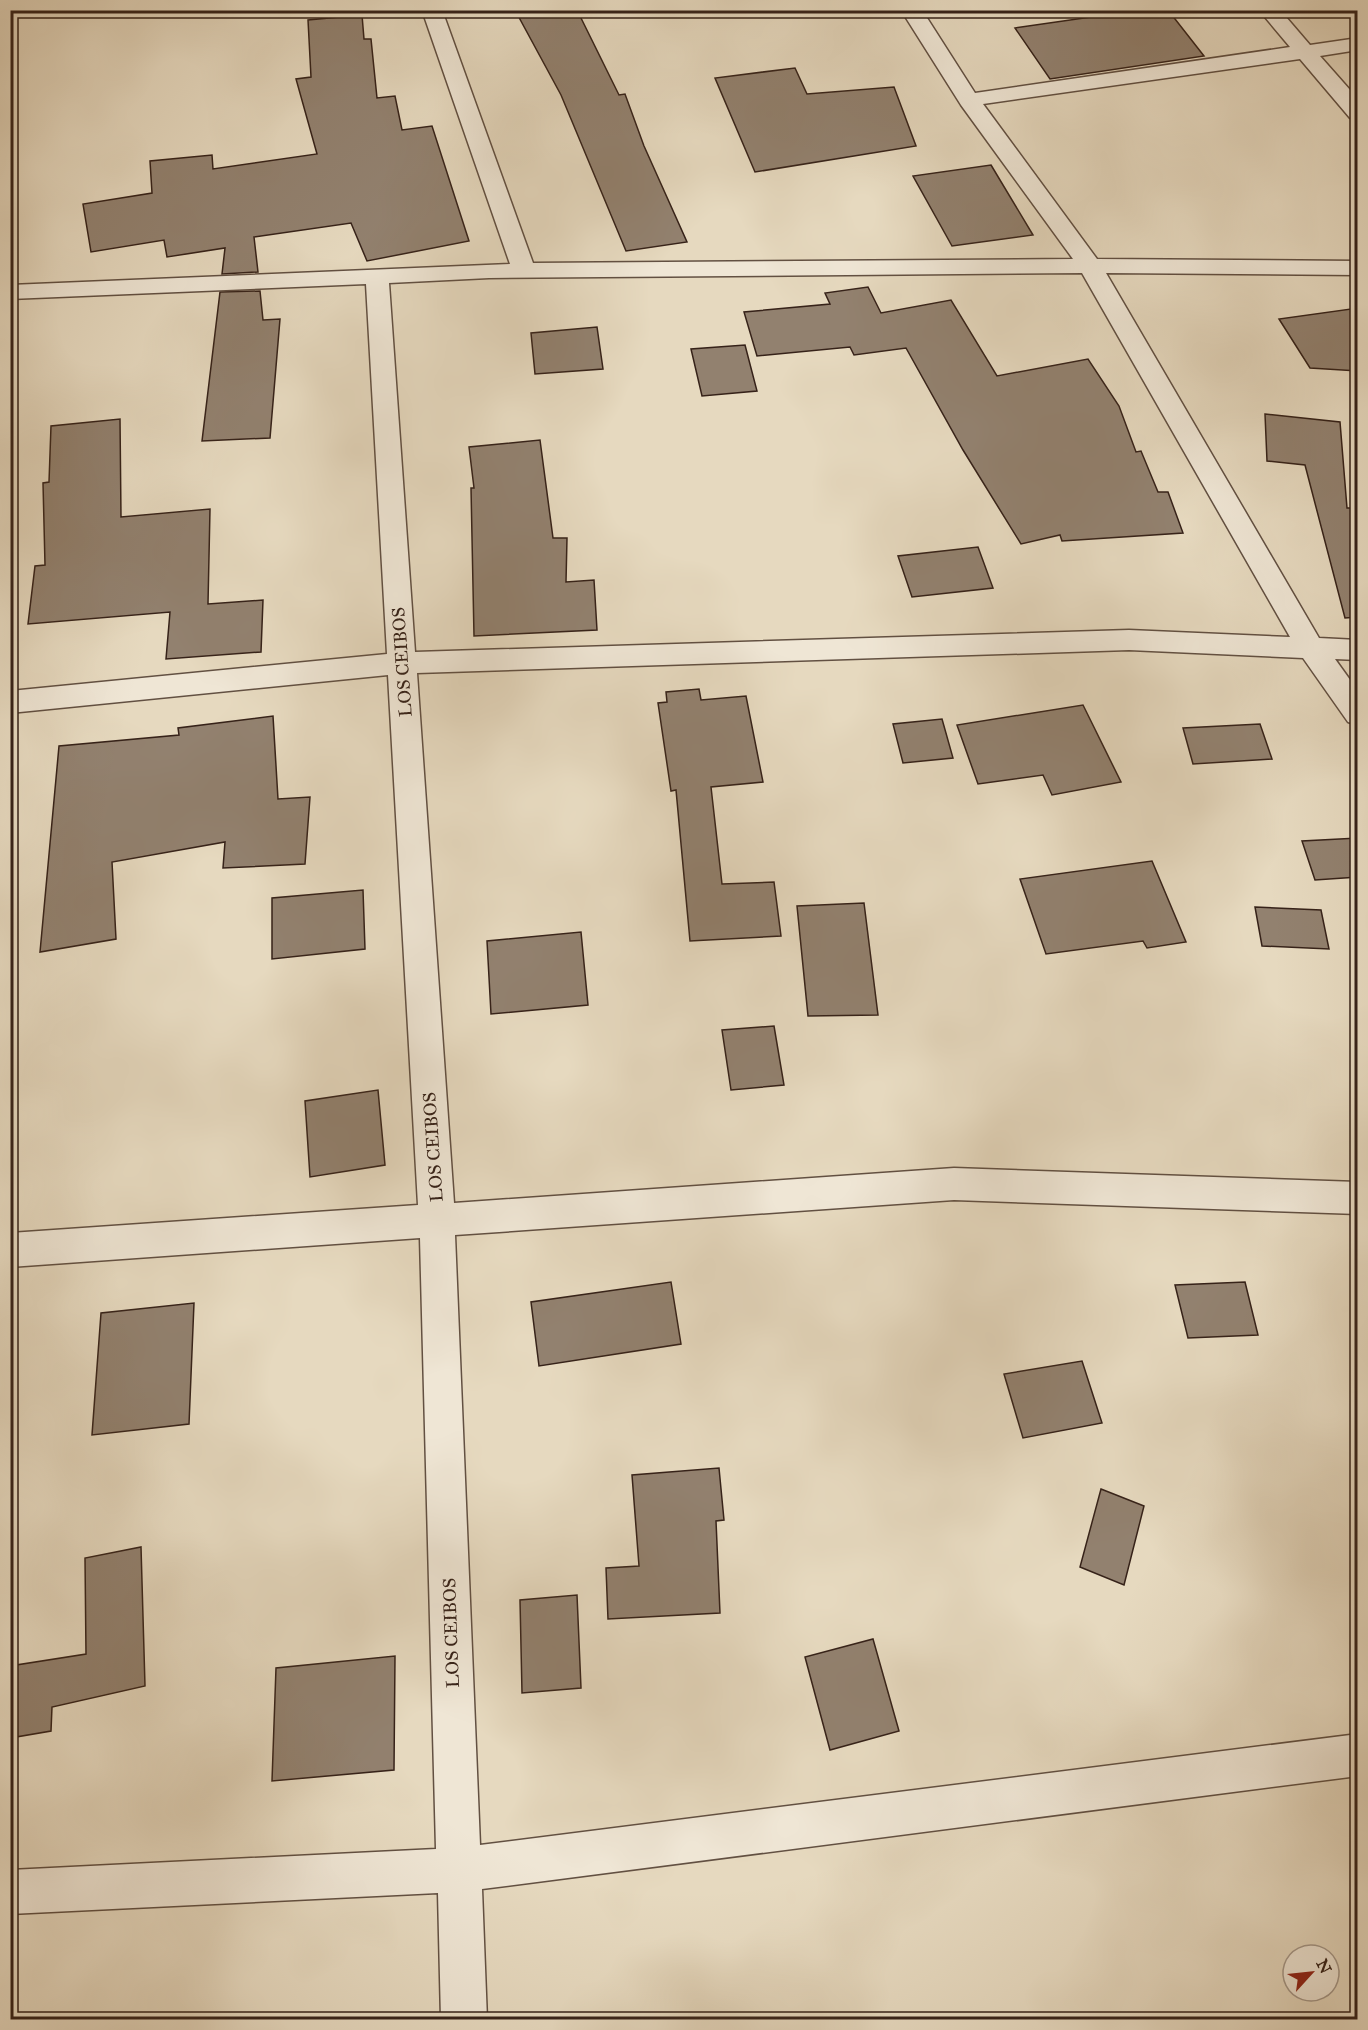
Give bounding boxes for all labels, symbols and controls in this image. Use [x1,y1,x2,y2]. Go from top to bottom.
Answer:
street label: LOS CEIBOS [387,606,417,718]
street label: LOS CEIBOS [418,1091,448,1203]
street label: LOS CEIBOS [438,1578,464,1688]
north arrow [1281,1943,1341,2003]
text: N [1312,1956,1336,1977]

